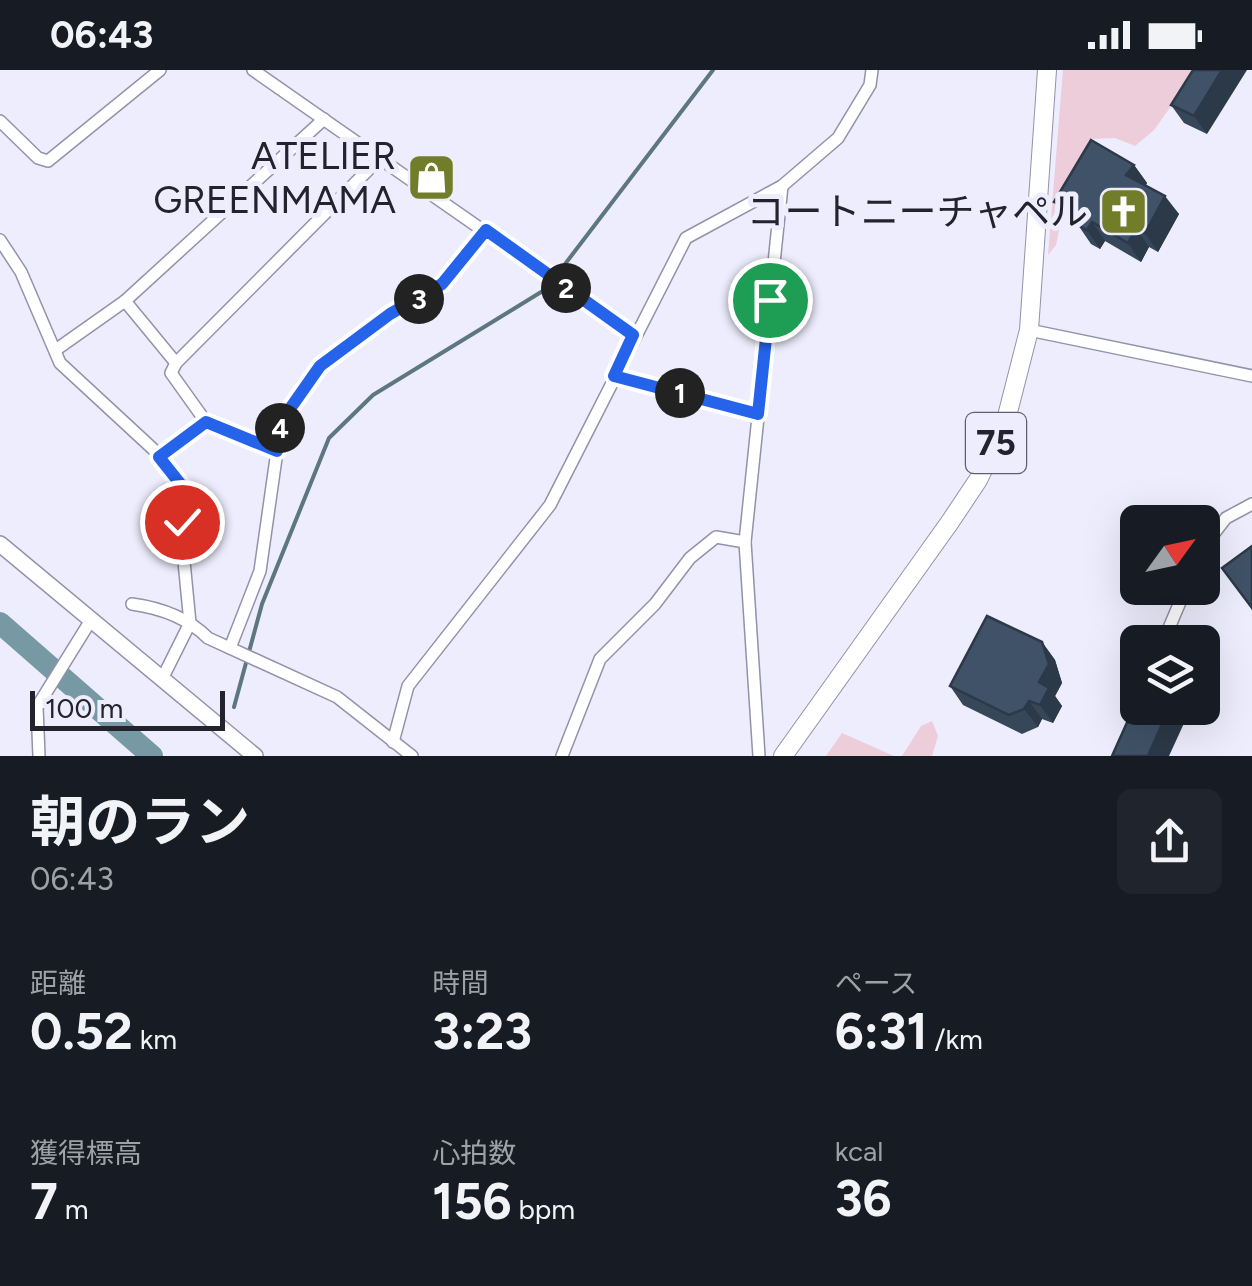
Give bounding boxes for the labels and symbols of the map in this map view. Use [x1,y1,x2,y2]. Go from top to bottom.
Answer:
place label: ATELIER GREENMAMA [153,133,396,223]
shop icon: ATELIER GREENMAMA [405,152,457,204]
church icon: コートニーチャペル [1097,186,1149,238]
place label: コートニーチャペル [746,189,1088,235]
pin [728,258,813,343]
pin: 2 [541,263,591,313]
pin: 3 [394,274,444,324]
pin: 1 [655,368,705,418]
pin: 4 [255,403,305,453]
road number: 75 [966,413,1026,473]
pin [140,480,225,565]
north arrow [1120,505,1220,605]
scale bar [30,686,225,730]

